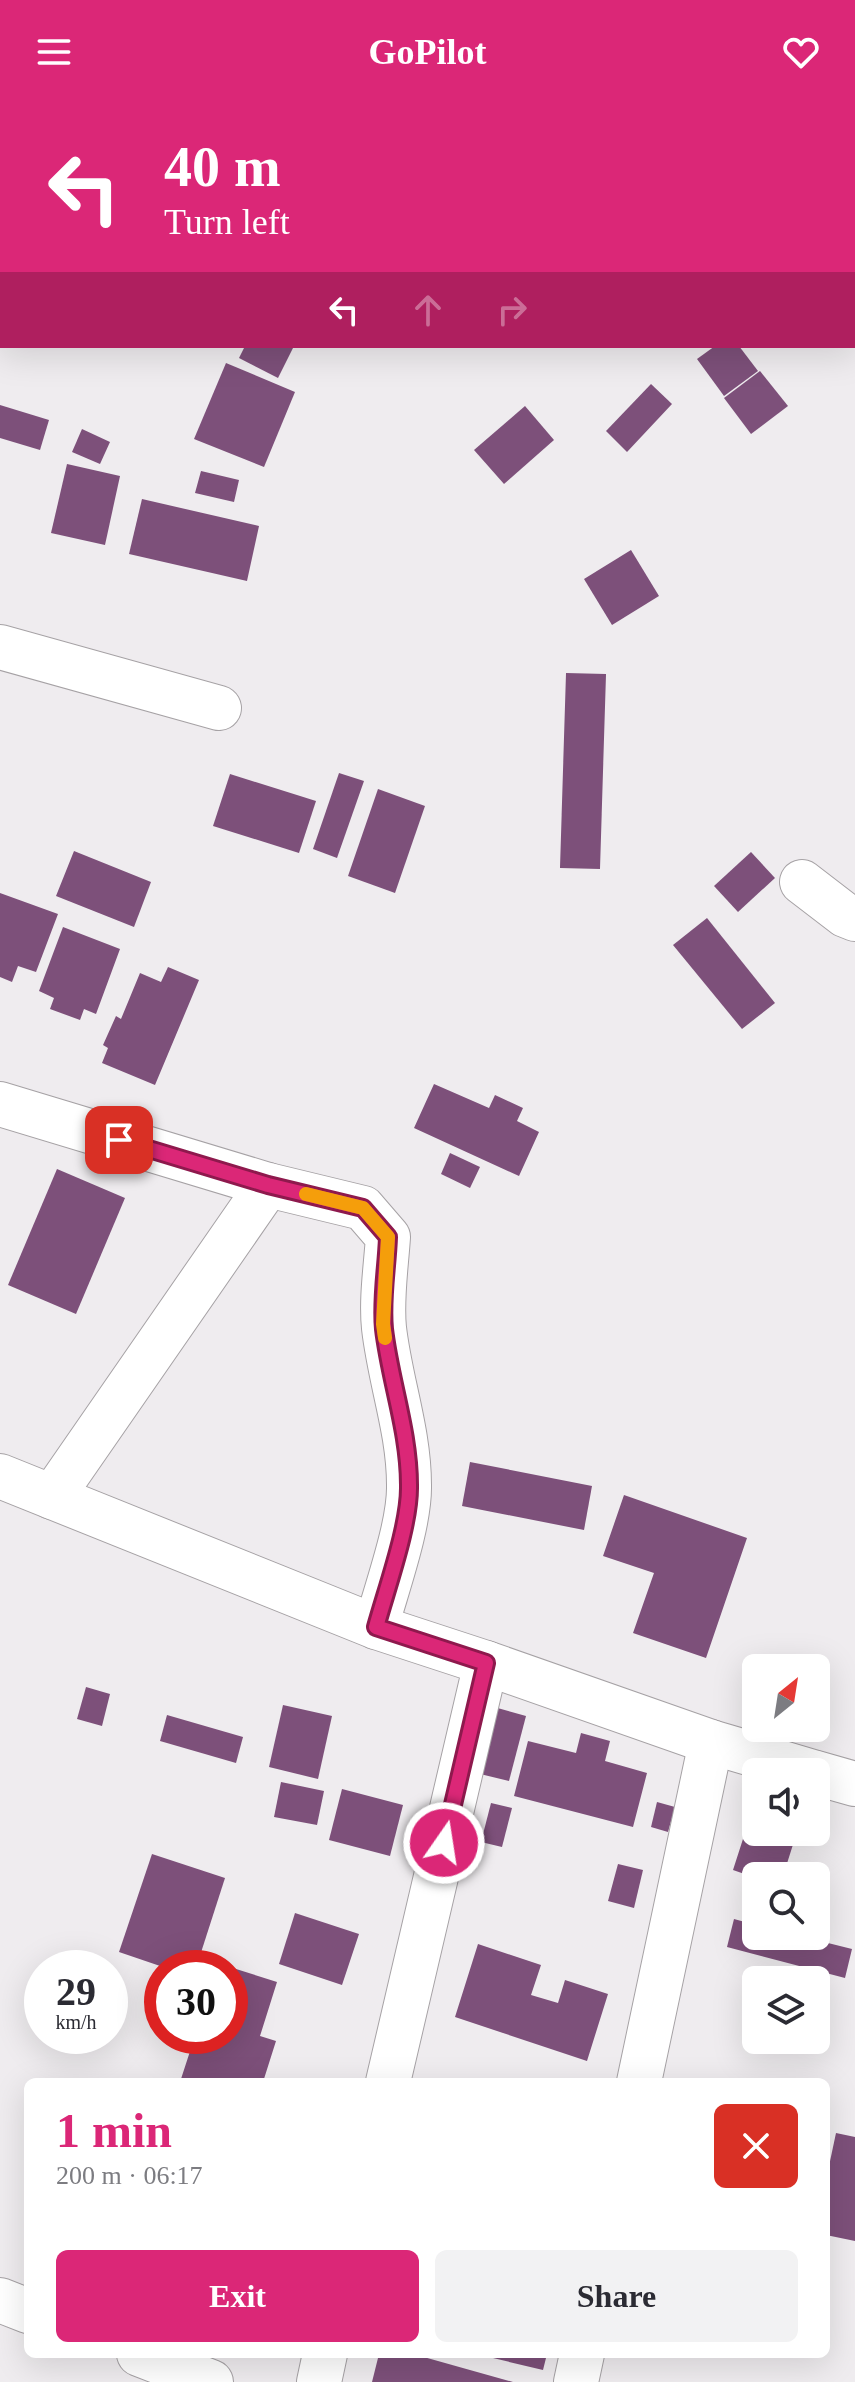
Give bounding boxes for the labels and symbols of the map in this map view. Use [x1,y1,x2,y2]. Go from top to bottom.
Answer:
pin [85,1106,153,1174]
north arrow [742,1654,830,1742]
position arrow [402,1801,486,1885]
speed limit sign: 30 [144,1950,248,2054]

